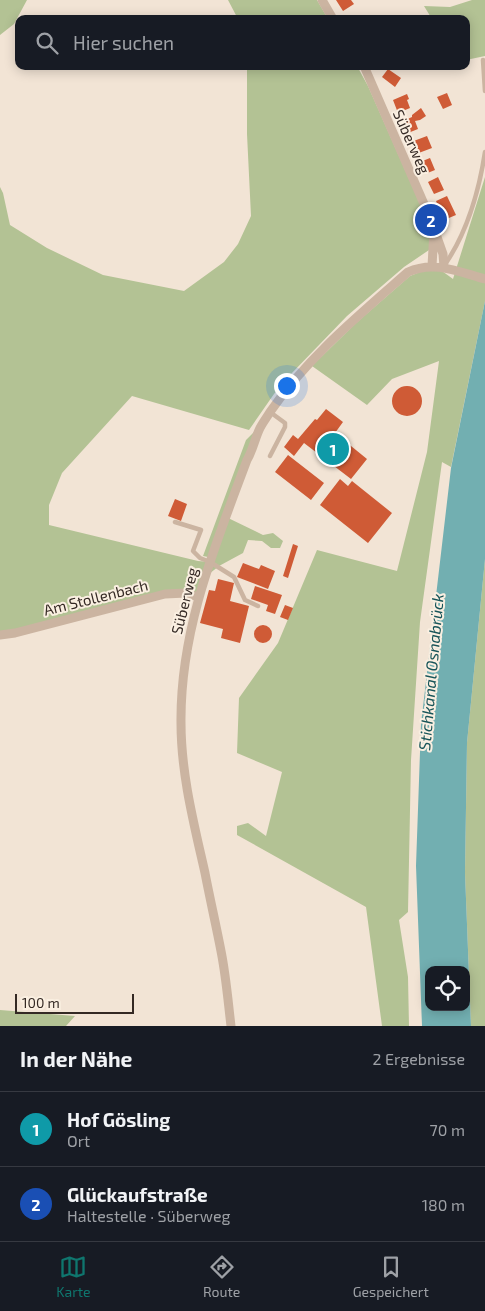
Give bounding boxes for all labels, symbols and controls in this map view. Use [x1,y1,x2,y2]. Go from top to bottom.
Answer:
search box [15,15,470,70]
icon: search [33,29,61,57]
text: Hier suchen [73,31,174,54]
street label: Süberweg [390,107,434,177]
pin: 2 [415,201,447,239]
your location [274,373,300,399]
pin: 1 [317,430,349,468]
street label: Süberweg [167,565,201,636]
street label: Am Stollenbach [42,575,150,619]
water label: Stichkanal Osnabrück [414,593,447,751]
map controls [425,966,470,1011]
button: locate [425,966,470,1011]
scale bar [15,991,134,1014]
text: 100 m [22,994,60,1011]
text: In der Nähe [20,1046,132,1071]
text: 2 Ergebnisse [372,1049,465,1068]
text: Hof Gösling [67,1108,170,1131]
text: 1 [33,1120,39,1139]
text: 70 m [430,1120,465,1139]
text: Ort [67,1131,90,1150]
text: Glückaufstraße [67,1183,208,1206]
text: 2 [31,1195,41,1214]
text: 180 m [422,1195,465,1214]
text: Haltestelle · Süberweg [67,1206,231,1225]
tab: Karte [56,1253,91,1300]
tab: Route [203,1253,240,1300]
tab: Gespeichert [353,1253,429,1300]

